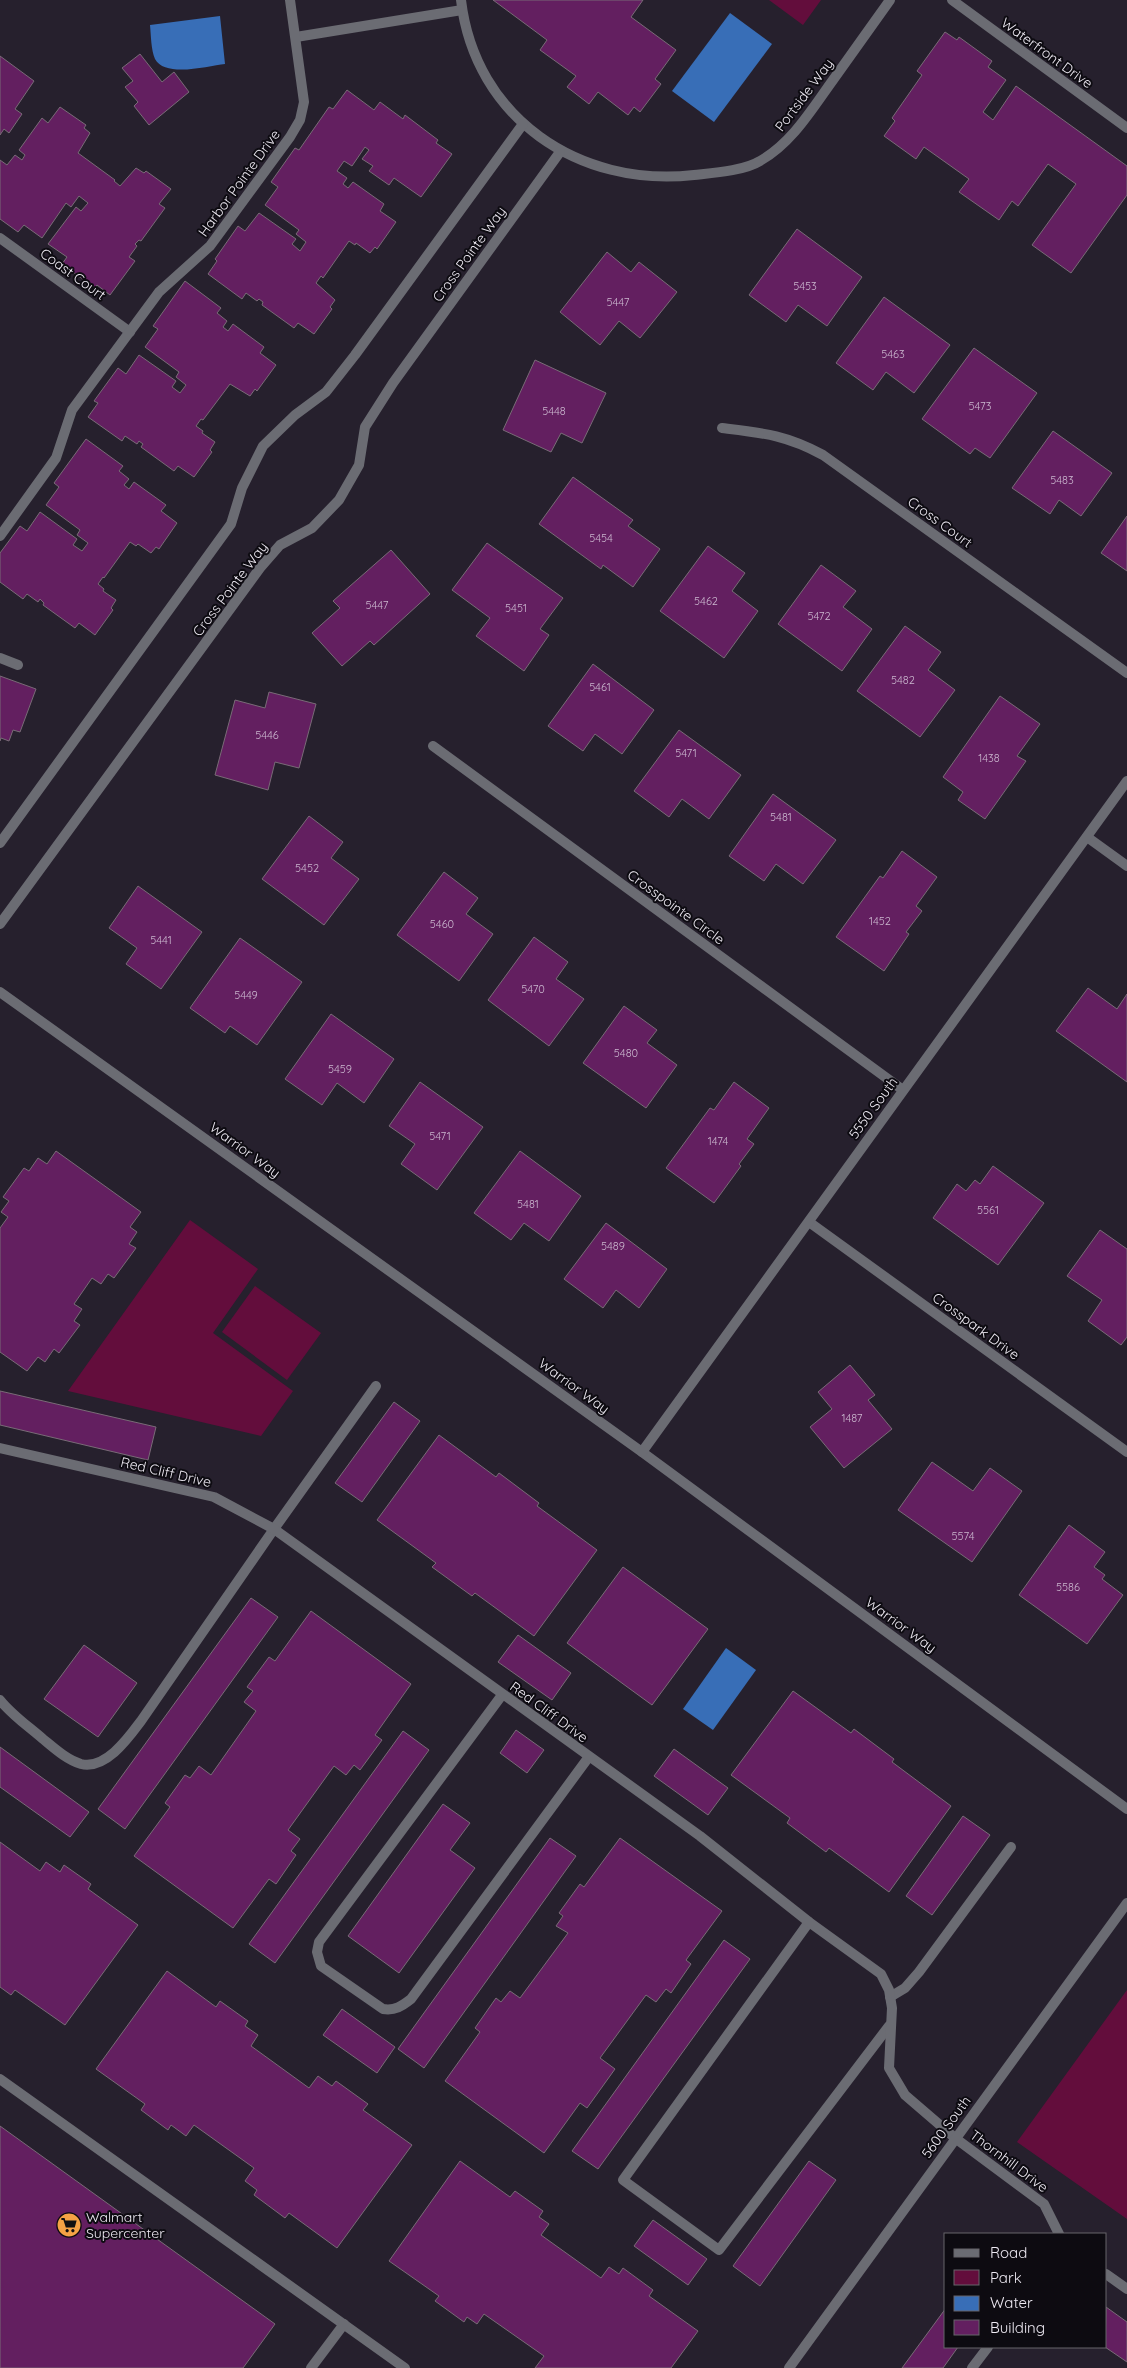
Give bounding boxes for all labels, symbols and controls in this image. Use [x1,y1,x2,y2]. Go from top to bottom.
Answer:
street label: Waterfront Drive [998,14,1096,92]
street label: Portside Way [771,55,837,135]
street label: Harbor Pointe Drive [194,126,284,240]
street label: Cross Pointe Way [428,203,510,305]
street label: Coast Court [37,244,110,304]
house number: 5453 [793,279,817,293]
house number: 5447 [607,295,630,309]
house number: 5463 [881,347,905,361]
house number: 5473 [969,399,992,413]
house number: 5448 [542,404,566,418]
house number: 5483 [1050,473,1074,487]
street label: Cross Court [904,493,976,552]
house number: 5454 [589,531,613,545]
street label: Cross Pointe Way [189,538,271,640]
house number: 5462 [694,594,718,608]
house number: 5447 [366,598,389,612]
house number: 5451 [505,601,527,615]
house number: 5472 [807,609,831,623]
house number: 5482 [891,673,915,687]
house number: 5461 [589,680,611,694]
house number: 5446 [255,728,279,742]
house number: 5471 [675,746,697,760]
house number: 1438 [978,751,1000,765]
house number: 5481 [770,810,792,824]
house number: 5452 [295,861,319,875]
street label: Crosspointe Circle [624,866,728,948]
house number: 1452 [869,914,891,928]
house number: 5460 [430,917,454,931]
house number: 5441 [150,933,172,947]
house number: 5470 [521,982,545,996]
house number: 5449 [234,988,258,1002]
house number: 5480 [614,1046,638,1060]
house number: 5459 [328,1062,352,1076]
street label: 5550 South [845,1074,901,1142]
street label: Warrior Way [206,1118,284,1182]
house number: 5471 [429,1129,451,1143]
house number: 1474 [708,1134,728,1148]
house number: 5481 [517,1197,539,1211]
house number: 5561 [977,1203,999,1217]
house number: 5489 [601,1239,625,1253]
street label: Crosspark Drive [929,1288,1023,1364]
street label: Warrior Way [535,1354,613,1418]
house number: 1487 [842,1411,863,1425]
street label: Red Cliff Drive [119,1453,213,1491]
house number: 5574 [952,1529,975,1543]
house number: 5586 [1056,1580,1080,1594]
street label: Warrior Way [862,1593,940,1657]
street label: Red Cliff Drive [506,1678,592,1747]
street label: 5600 South [917,2092,975,2162]
street label: Thornhill Drive [966,2126,1052,2196]
place label: Walmart Supercenter [86,2208,165,2242]
supermarket icon: Walmart Supercenter [56,2212,82,2238]
legend [944,2233,1107,2348]
text: Road [990,2243,1027,2262]
text: Park [990,2268,1022,2287]
text: Water [990,2293,1033,2312]
text: Building [990,2318,1045,2337]

